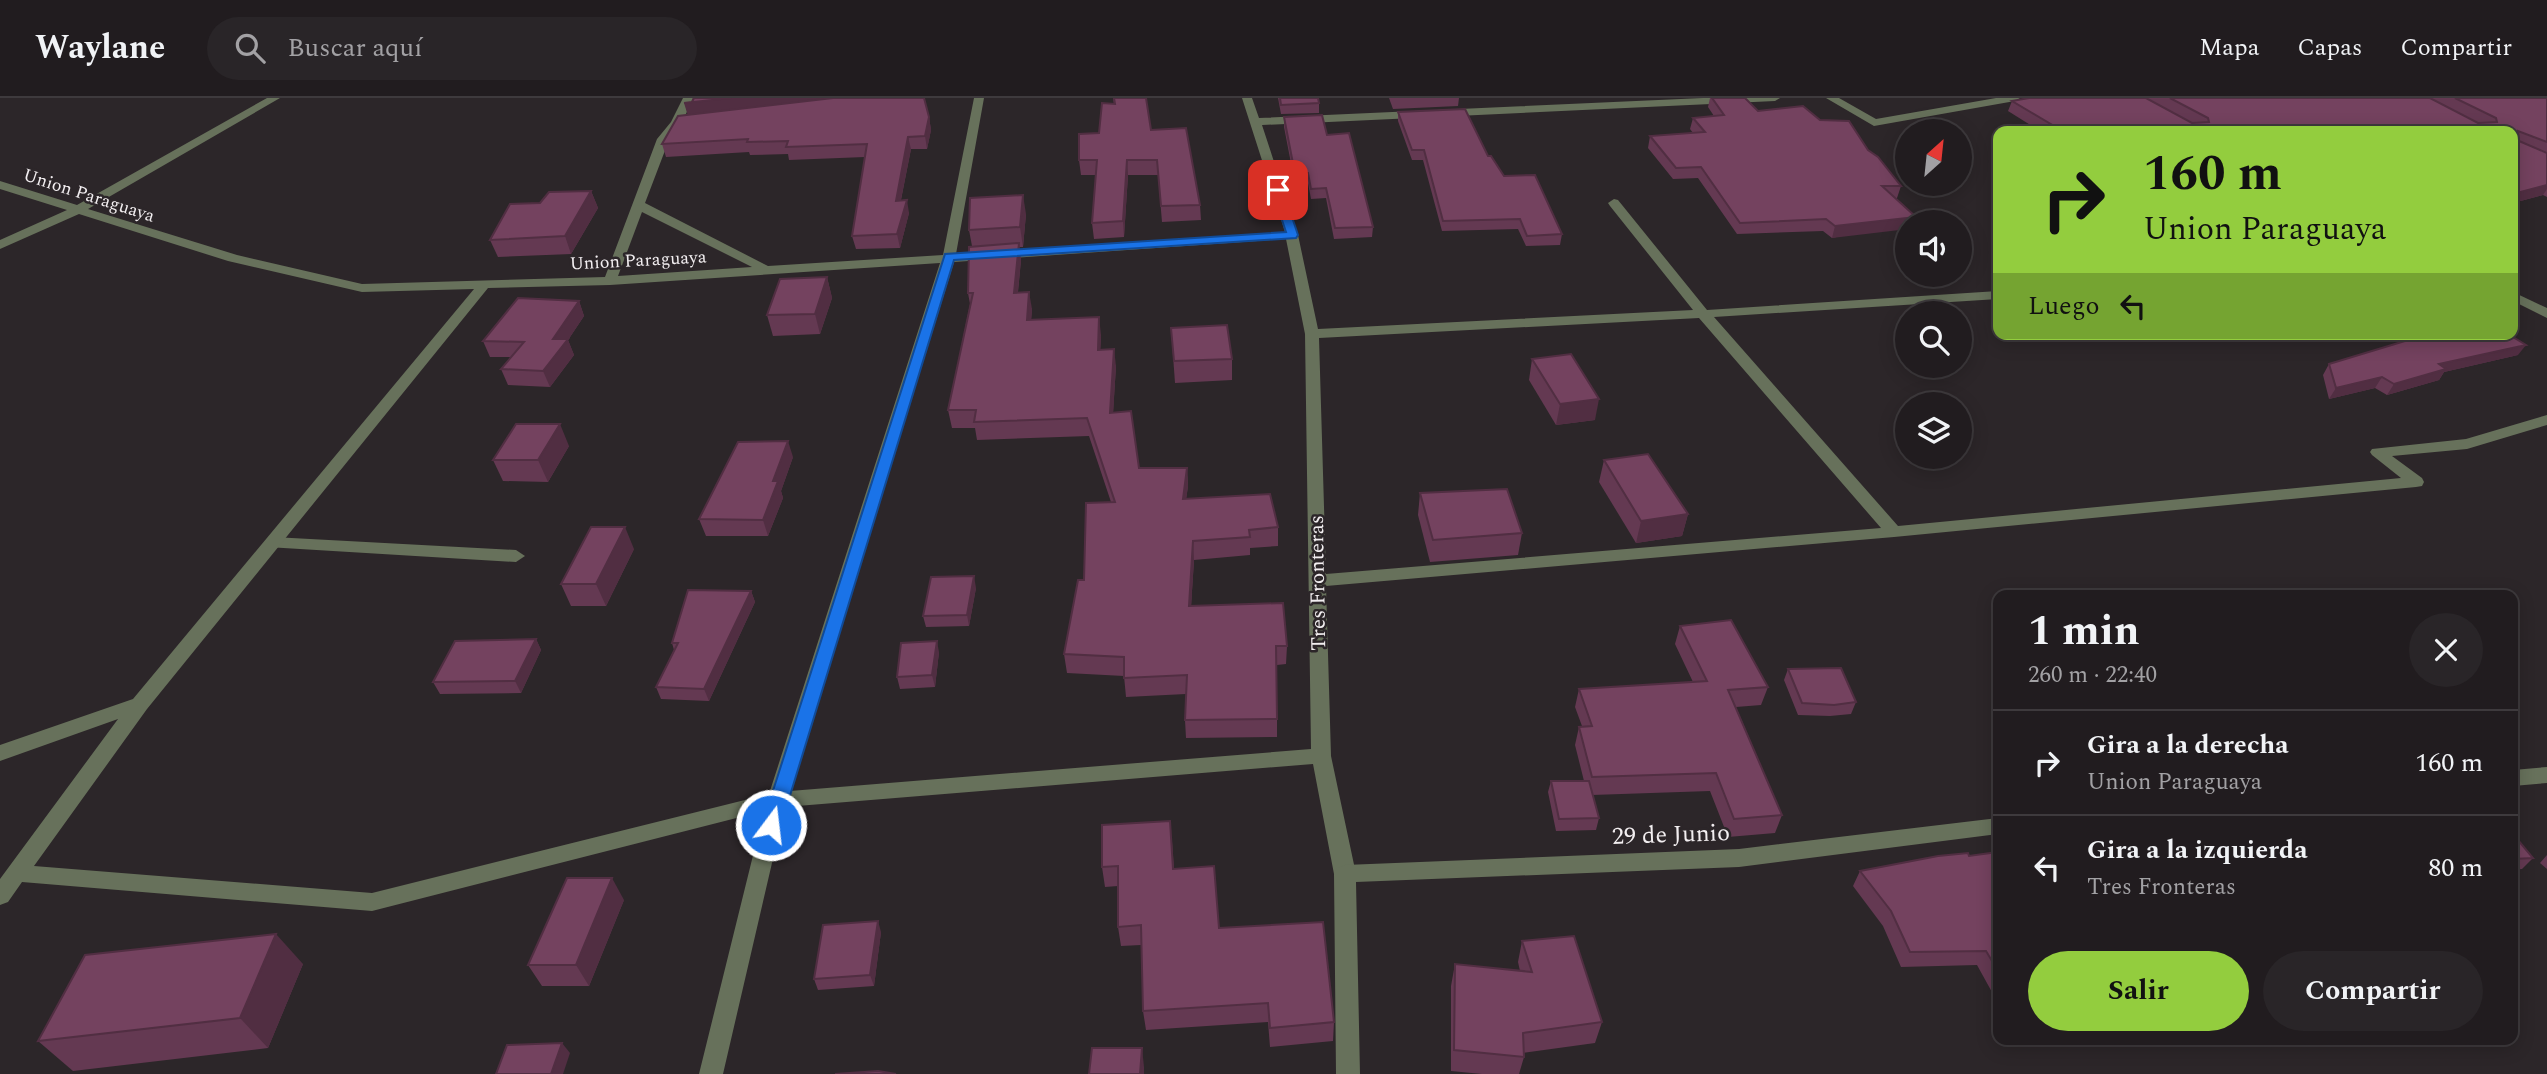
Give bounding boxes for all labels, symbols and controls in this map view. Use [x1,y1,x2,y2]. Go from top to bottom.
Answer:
search box [207,17,697,80]
text: Waylane [35,23,165,73]
text: Buscar aquí [287,28,422,68]
icon: search [231,29,269,67]
text: Mapa [2199,30,2259,66]
text: Capas [2297,30,2362,66]
text: Compartir [2400,30,2512,66]
north arrow [1895,119,1972,196]
map controls [1895,119,1972,469]
text: 160 m [2143,137,2282,212]
icon: right [2028,154,2119,245]
pin [1248,160,1308,220]
street label: Union Paraguaya [20,161,158,230]
icon: arrive [1259,171,1297,209]
text: Union Paraguaya [2143,205,2387,254]
button: sound [1895,210,1972,287]
street label: Union Paraguaya [569,243,707,278]
text: Luego [2028,286,2100,326]
icon: left [2114,287,2152,325]
button: search [1895,301,1972,378]
button: layers [1895,392,1972,469]
street label: Tres Fronteras [1301,515,1335,651]
text: 1 min [2028,600,2140,663]
button: close [2409,613,2483,687]
text: 260 m · 22:40 [2028,658,2157,693]
text: Gira a la derecha [2087,725,2289,765]
text: 160 m [2415,743,2483,783]
icon: right [2028,744,2066,782]
text: Union Paraguaya [2087,765,2262,800]
position arrow [734,788,808,862]
street label: 29 de Junio [1611,815,1731,855]
text: Gira a la izquierda [2087,830,2308,870]
text: 80 m [2428,848,2483,888]
icon: left [2028,849,2066,887]
text: Tres Fronteras [2087,870,2236,905]
button: Salir [2028,951,2249,1031]
button: Compartir [2263,951,2483,1031]

